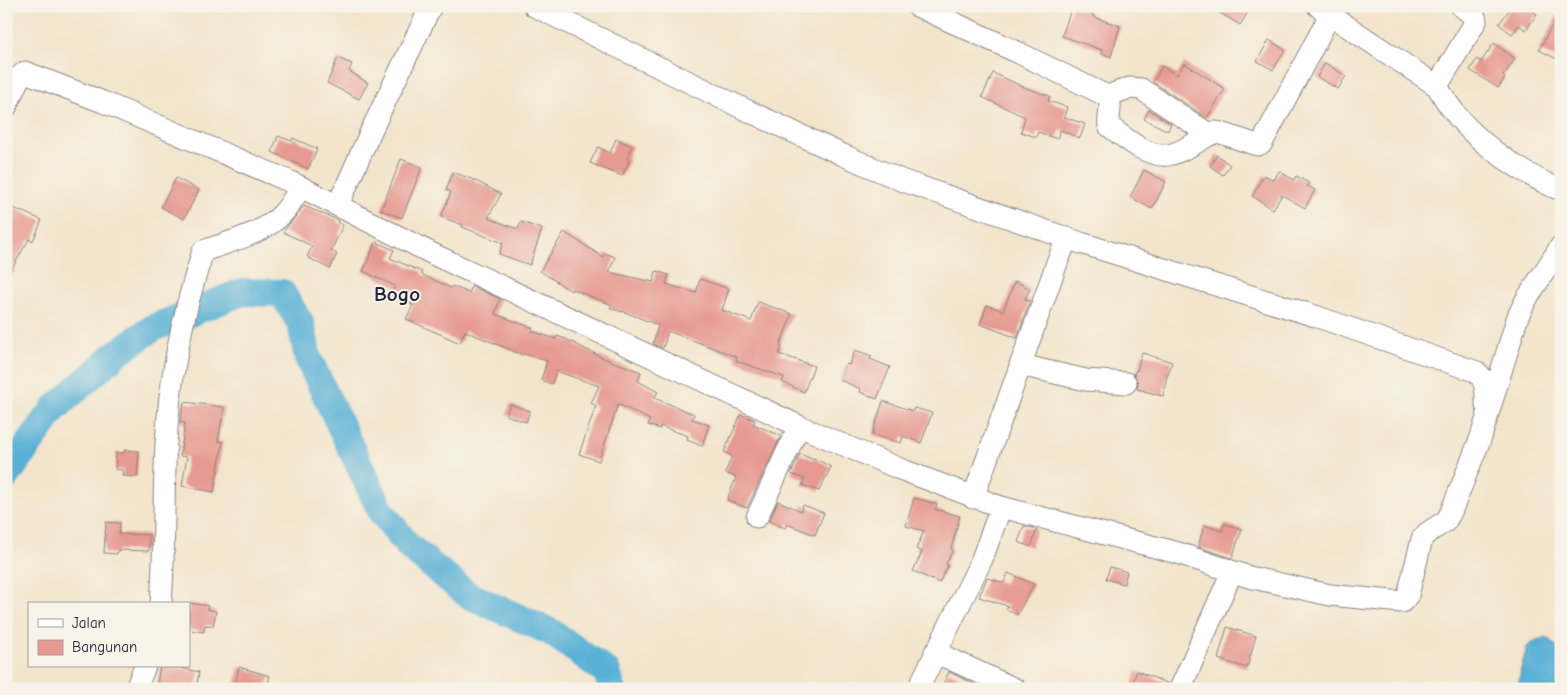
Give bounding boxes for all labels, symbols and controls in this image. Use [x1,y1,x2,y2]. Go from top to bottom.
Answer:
district label: Bogo [374,282,420,306]
legend [28,602,190,668]
text: Jalan [72,614,106,632]
text: Bangunan [72,638,137,656]

